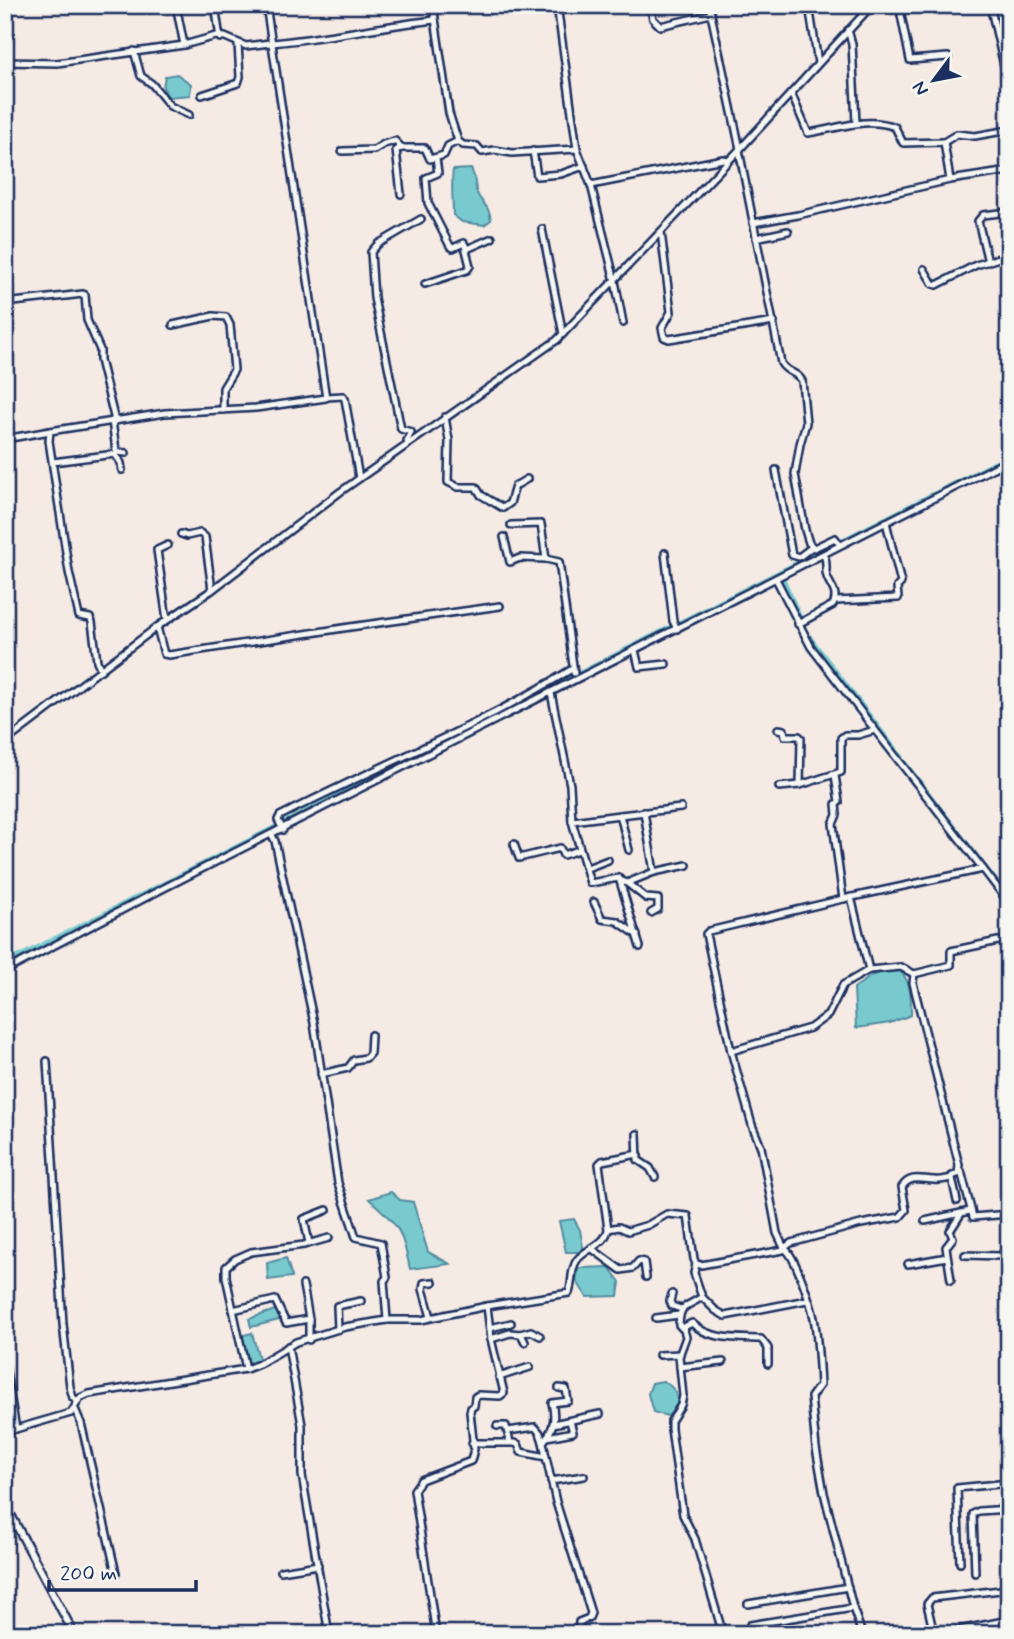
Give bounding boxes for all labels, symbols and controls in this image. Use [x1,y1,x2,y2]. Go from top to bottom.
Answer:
north arrow [898,46,968,116]
text: N [907,76,935,100]
scale bar [49,1548,196,1592]
text: 200 m [60,1560,117,1588]

